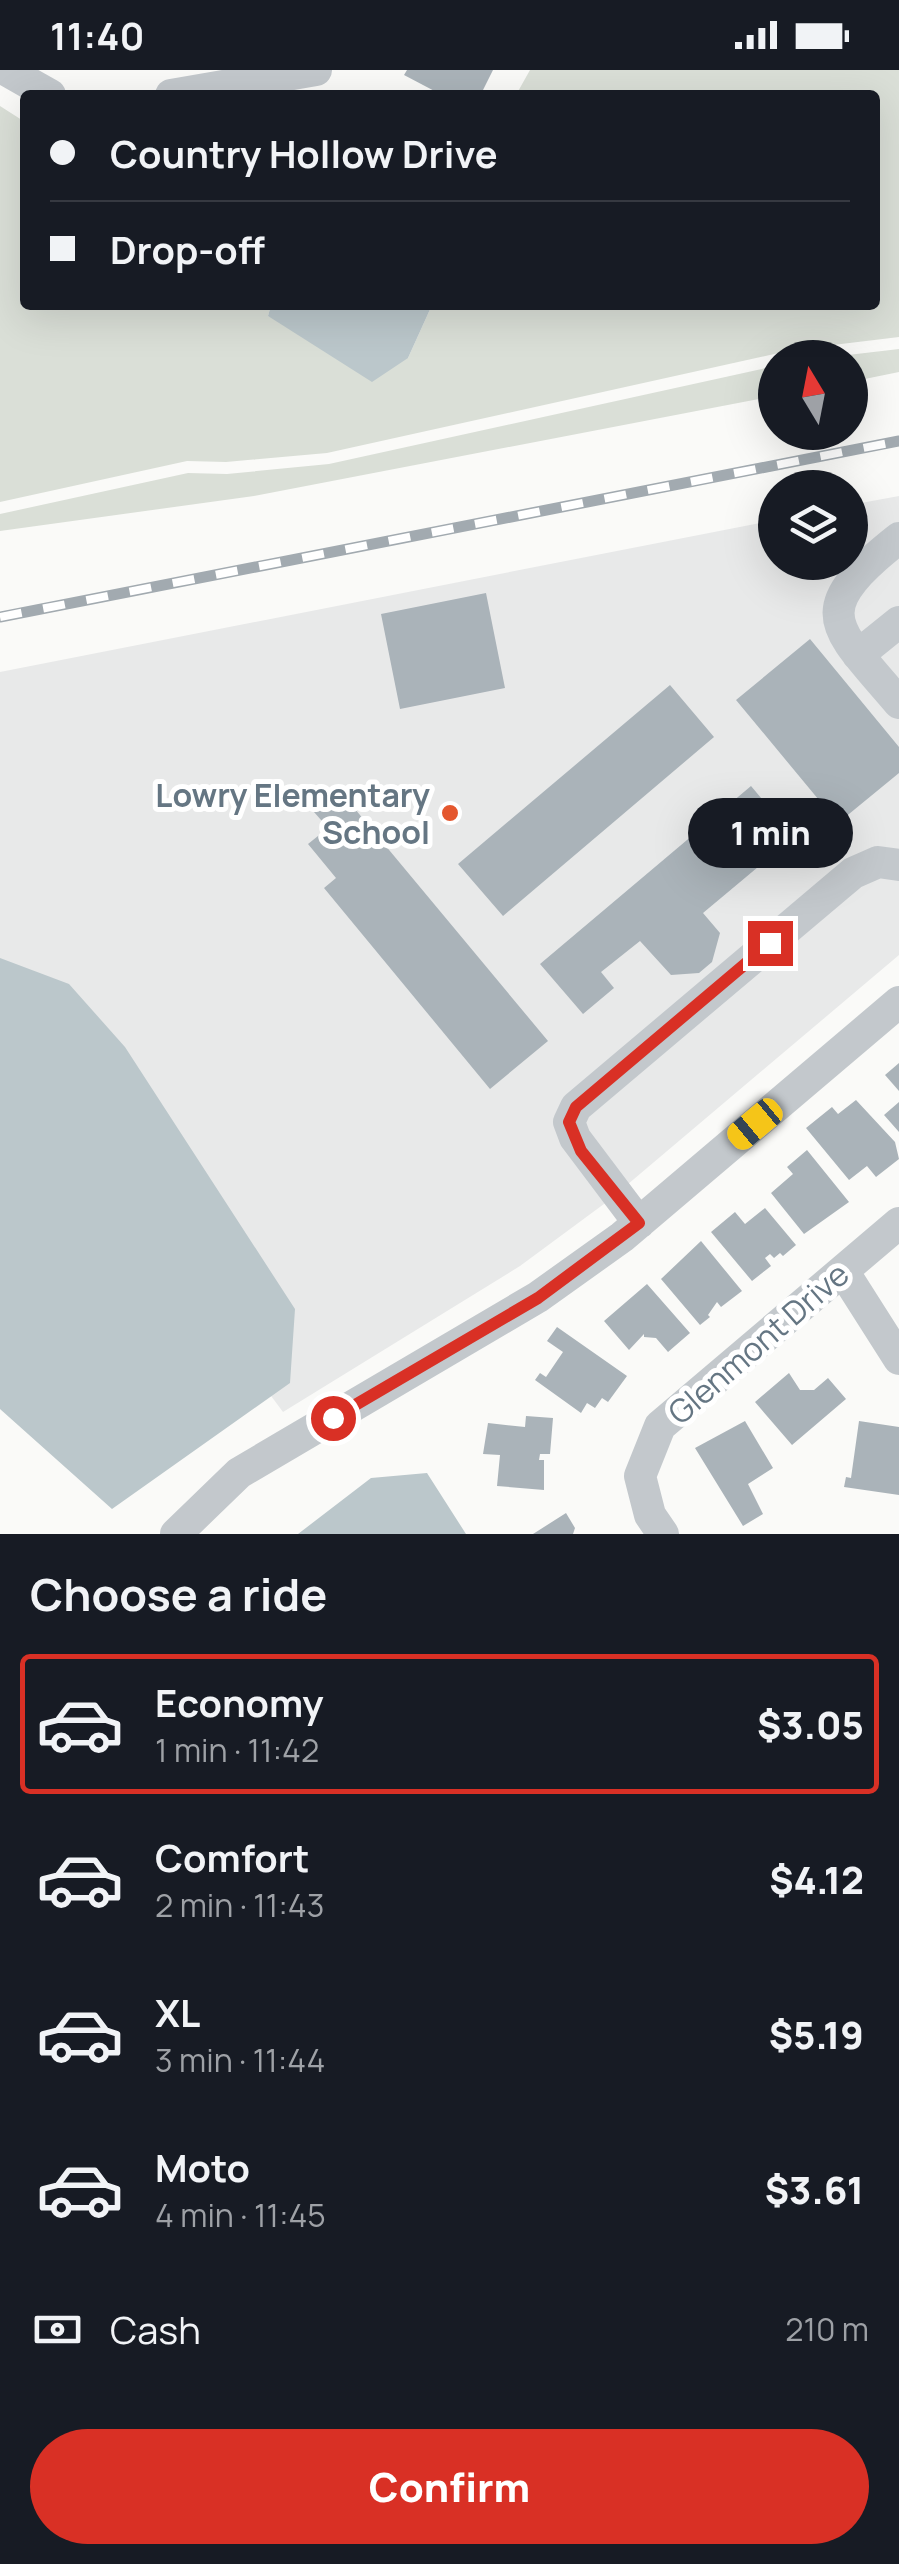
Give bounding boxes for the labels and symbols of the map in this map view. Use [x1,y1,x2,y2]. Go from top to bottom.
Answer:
north arrow [758,340,868,450]
place label: Lowry Elementary School [155,773,430,854]
callout: 1 min [688,798,852,868]
marker: Lowry Elementary School [439,802,461,824]
route end [748,921,793,966]
car [722,1093,788,1155]
street label: Glenmont Drive [658,1252,858,1434]
route start [311,1396,356,1441]

